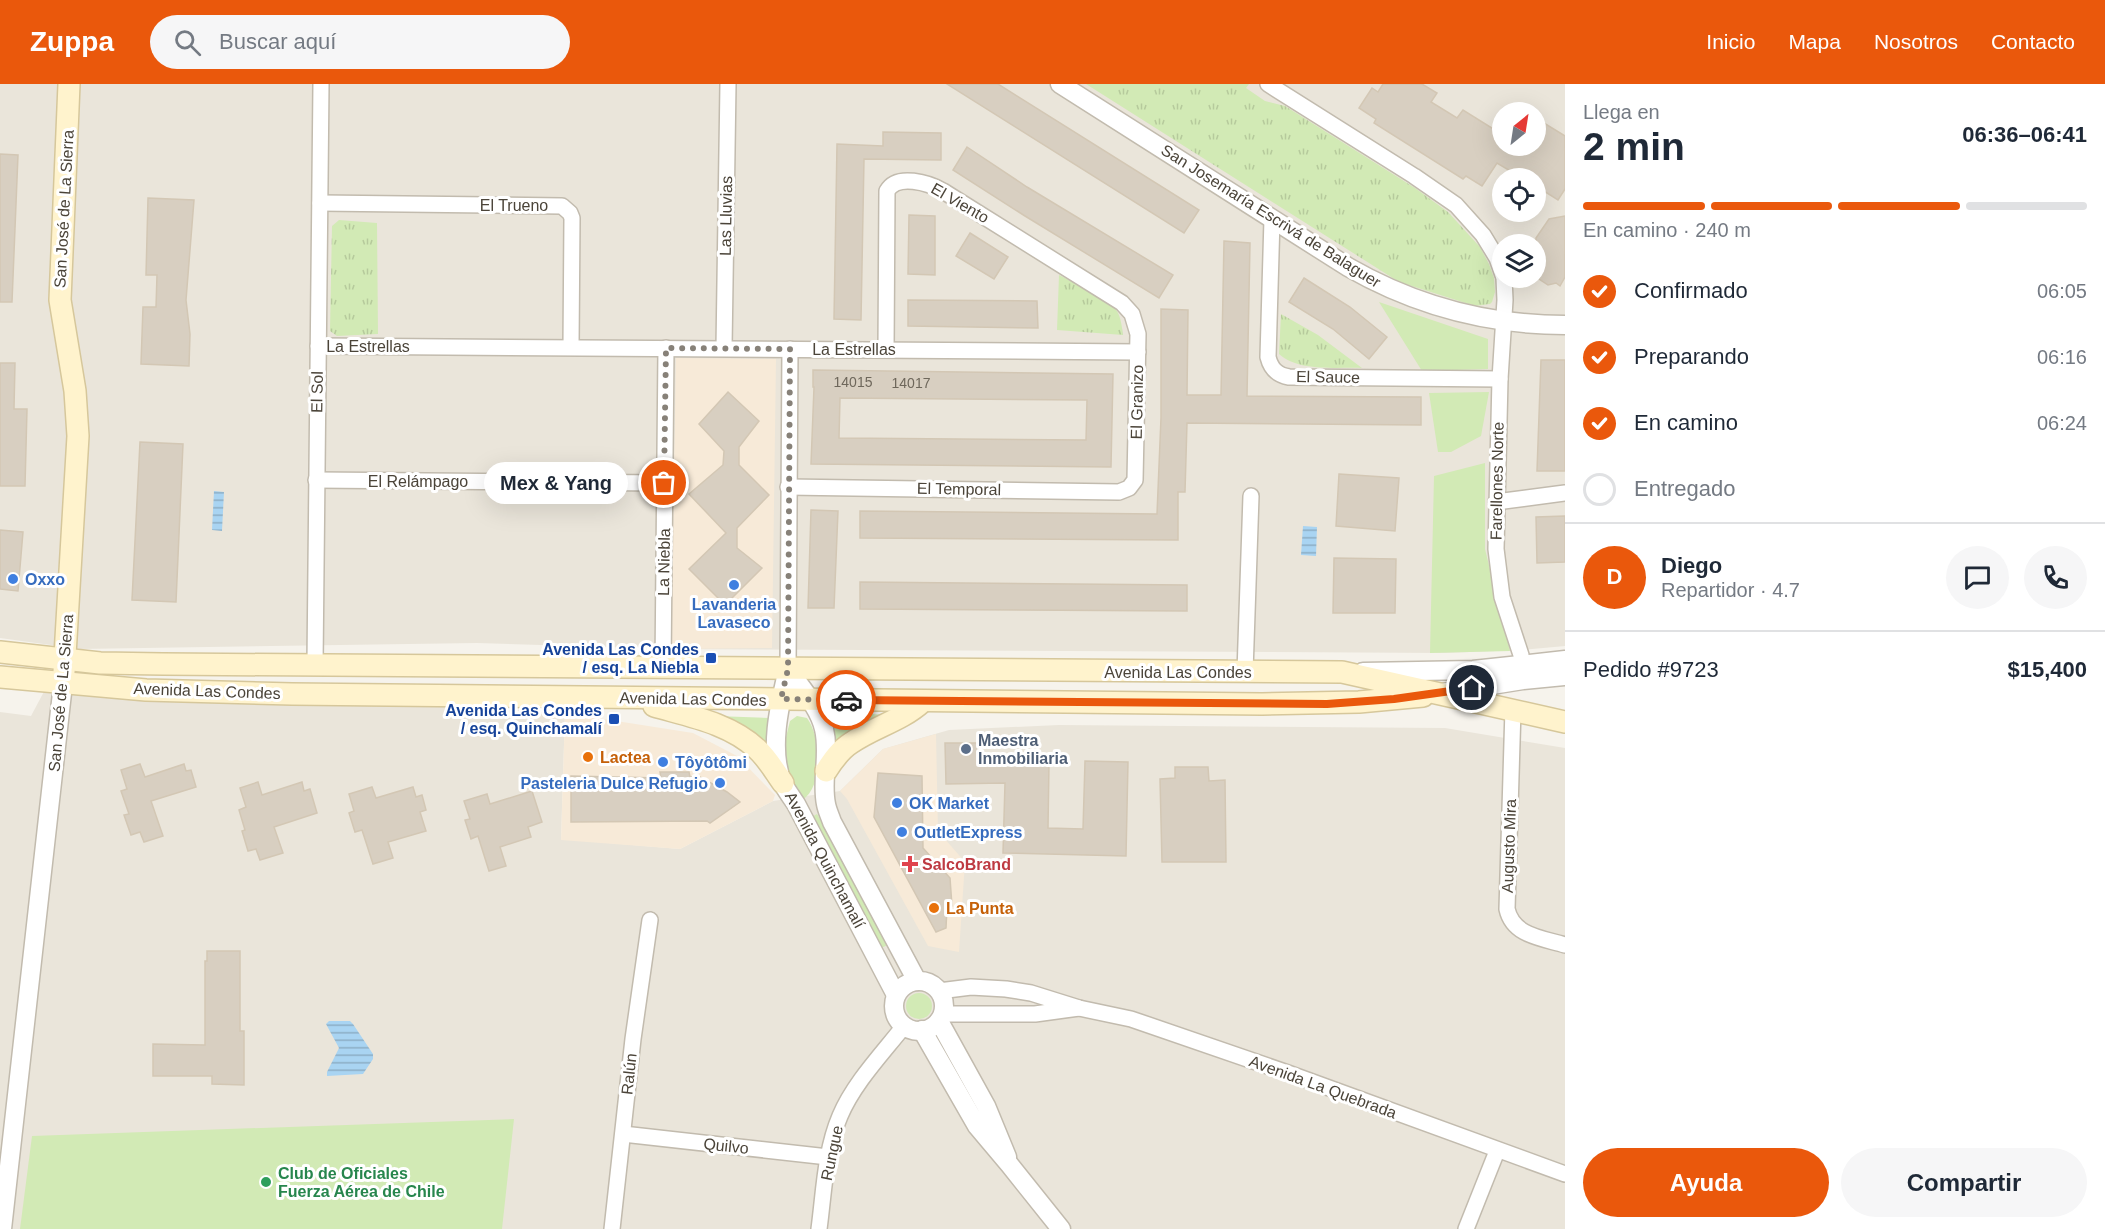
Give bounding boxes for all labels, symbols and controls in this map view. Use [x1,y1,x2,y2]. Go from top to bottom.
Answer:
search box [150,15,570,69]
text: Zuppa [30,26,114,57]
icon: search [171,26,204,59]
text: Buscar aquí [219,29,336,54]
text: Inicio [1706,30,1755,53]
text: Mapa [1788,30,1841,53]
text: Nosotros [1874,30,1958,53]
text: Contacto [1991,30,2075,53]
text: Llega en [1583,101,1660,123]
north arrow [1492,102,1546,156]
map controls [1492,102,1546,288]
text: 06:36–06:41 [1962,122,2087,147]
text: 2 min [1583,125,1685,168]
street label: San José de La Sierra [51,129,77,289]
street label: San Josemaría Escrivá de Balaguer [1158,141,1384,291]
button: locate [1492,168,1546,222]
street label: Las Lluvias [717,176,735,256]
street label: El Viento [928,180,992,226]
street label: El Trueno [480,197,548,214]
text: En camino · 240 m [1583,219,1751,241]
button: layers [1492,234,1546,288]
icon: check [1583,275,1616,308]
text: Confirmado [1634,278,1748,303]
text: 06:05 [2037,280,2087,302]
street label: La Estrellas [326,338,410,355]
street label: La Estrellas [812,341,896,358]
icon: check [1583,341,1616,374]
text: Preparando [1634,344,1749,369]
text: 06:16 [2037,346,2087,368]
street label: El Granizo [1128,364,1146,439]
street label: El Sauce [1296,368,1360,386]
street label: El Sol [308,371,326,413]
house number: 14015 [834,374,873,390]
house number: 14017 [892,375,931,391]
icon: check [1583,407,1616,440]
text: En camino [1634,410,1738,435]
text: 06:24 [2037,412,2087,434]
street label: Farellones Norte [1487,422,1507,540]
pin [638,457,689,508]
callout: Mex & Yang [484,462,628,504]
icon: bag [647,466,680,499]
text: Mex & Yang [500,472,612,494]
street label: El Relámpago [368,473,468,490]
text: Entregado [1634,476,1736,501]
street label: El Temporal [917,480,1001,498]
street label: La Niebla [655,528,673,596]
button: chat [1946,546,2009,609]
button: phone [2024,546,2087,609]
text: Diego [1661,553,1722,578]
text: D [1607,564,1622,589]
place label: Oxxo [25,571,65,588]
marker: Oxxo [6,572,20,586]
marker: Lavanderia Lavaseco [727,578,741,592]
text: Repartidor · 4.7 [1661,579,1800,601]
place label: Lavanderia Lavaseco [692,596,776,631]
street label: San José de La Sierra [46,613,76,773]
place label: Avenida Las Condes / esq. La Niebla [542,641,699,676]
marker: Avenida Las Condes / esq. La Niebla [704,651,718,665]
text: Pedido #9723 [1583,657,1719,682]
text: $15,400 [2007,657,2087,682]
pin [1446,662,1497,713]
street label: Avenida Las Condes [1104,664,1252,681]
courier [816,670,876,730]
icon: home [1455,671,1488,704]
street label: Avenida Las Condes [133,680,281,702]
icon: car [830,684,863,717]
street label: Avenida Las Condes [619,689,767,709]
place label: Avenida Las Condes / esq. Quinchamalí [445,702,603,737]
marker: Avenida Las Condes / esq. Quinchamalí [607,712,621,726]
place label: Maestra Inmobiliaria [978,732,1068,767]
marker: Maestra Inmobiliaria [959,742,973,756]
place label: Lactea [600,749,651,766]
marker: Lactea [581,750,595,764]
place label: Tôyôtômi [675,754,747,771]
marker: Tôyôtômi [656,755,670,769]
place label: Pasteleria Dulce Refugio [520,775,708,792]
marker: Pasteleria Dulce Refugio [713,776,727,790]
street label: Avenida Quinchamalí [782,789,868,931]
place label: OK Market [909,795,990,812]
marker: OK Market [890,796,904,810]
street label: Augusto Mira [1499,798,1519,893]
place label: OutletExpress [914,824,1023,841]
marker: OutletExpress [895,825,909,839]
place label: SalcoBrand [922,856,1011,873]
marker: SalcoBrand [903,857,917,871]
place label: La Punta [946,900,1014,917]
marker: La Punta [927,901,941,915]
street label: Ralún [618,1052,640,1096]
street label: Avenida La Quebrada [1247,1052,1399,1122]
street label: Rungue [818,1124,846,1182]
street label: Quilvo [703,1135,750,1157]
button: Ayuda [1583,1148,1829,1217]
button: Compartir [1841,1148,2087,1217]
place label: Club de Oficiales Fuerza Aérea de Chile [278,1165,445,1200]
marker: Club de Oficiales Fuerza Aérea de Chile [259,1175,273,1189]

